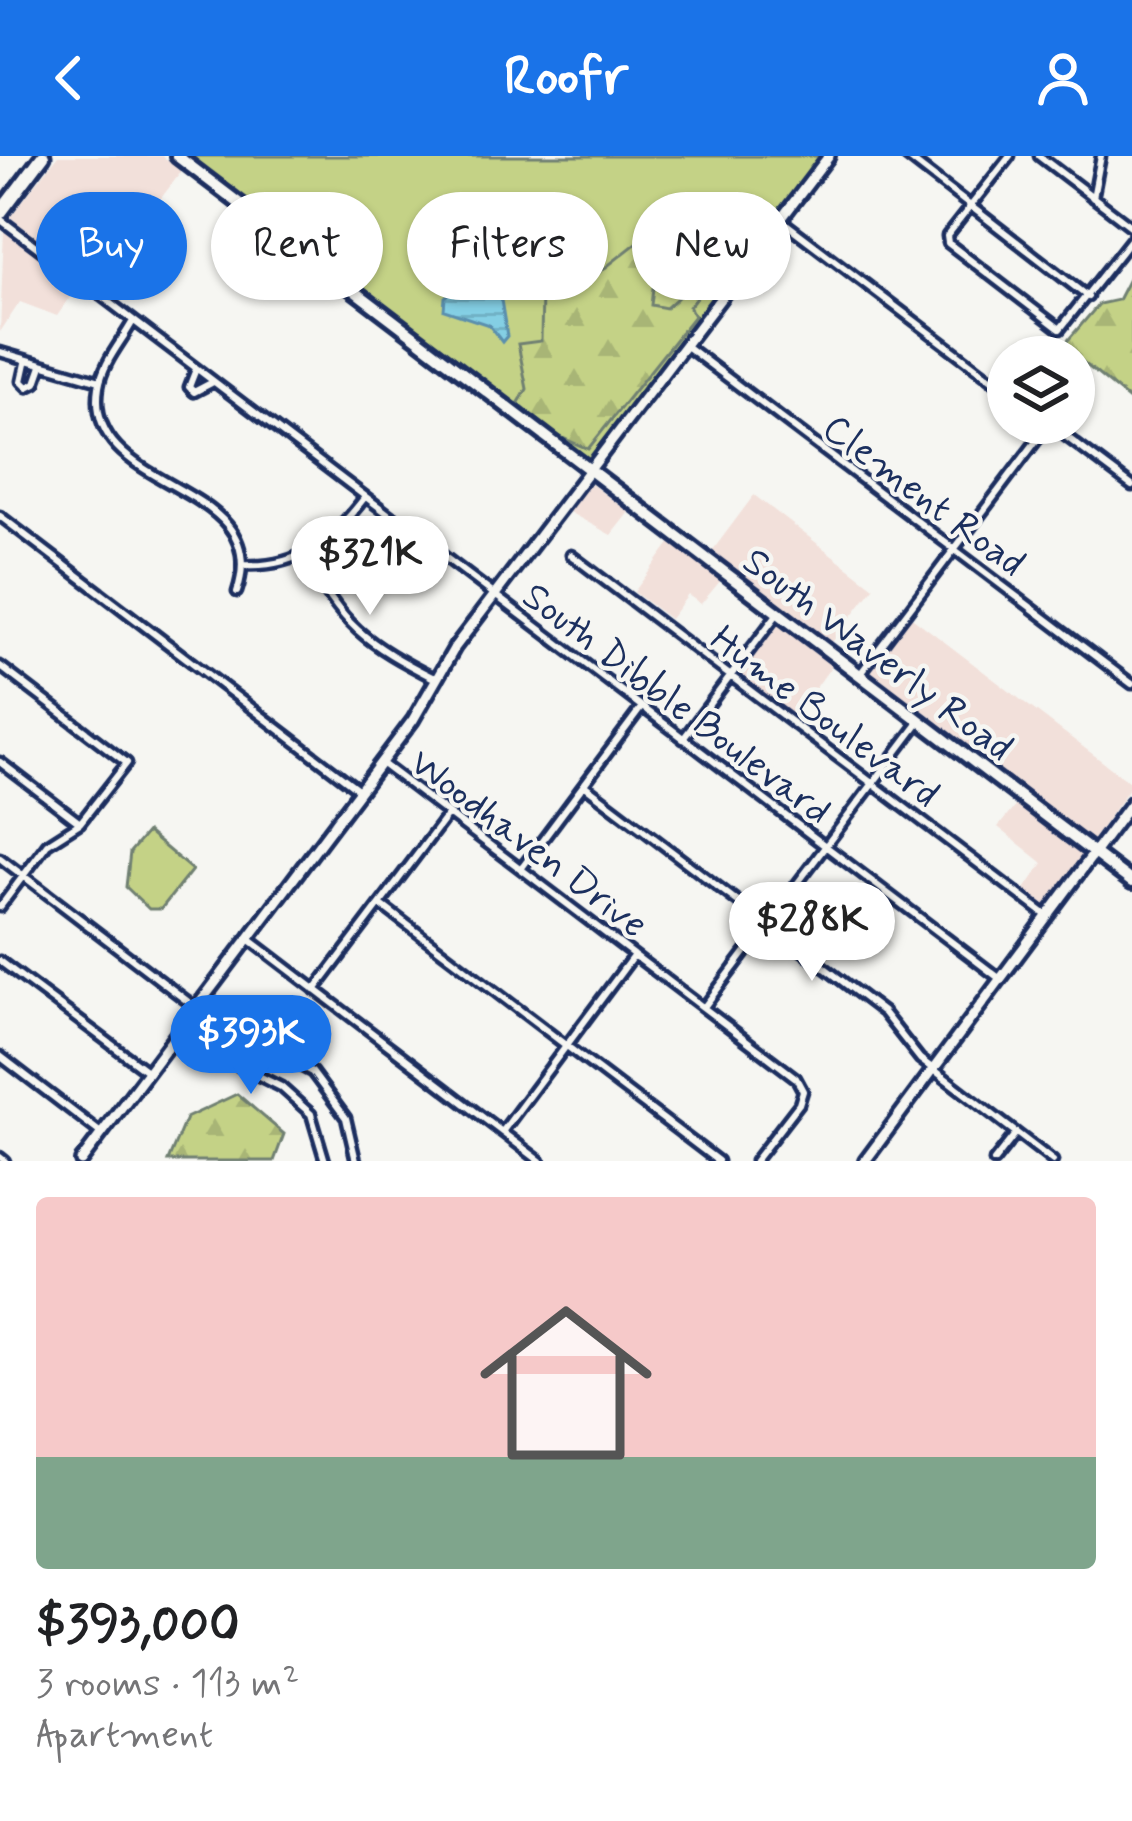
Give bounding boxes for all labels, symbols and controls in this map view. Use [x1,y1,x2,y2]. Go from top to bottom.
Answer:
text: Roofr [504,43,628,114]
icon: back [36,45,102,111]
icon: person [1030,45,1096,111]
chip: Buy [36,192,187,300]
chip: Rent [211,192,383,300]
chip: Filters [407,192,608,300]
chip: New [632,192,791,300]
map controls [987,336,1095,444]
button: layers [987,336,1095,444]
street label: Clement Road [811,404,1035,590]
pin: $321K [286,516,454,618]
text: $321K [318,529,422,580]
street label: South Waverly Road [731,537,1022,774]
street label: South Dibble Boulevard [511,572,841,838]
street label: Hume Boulevard [699,615,949,821]
street label: Woodhaven Drive [399,739,657,951]
pin: $288K [728,882,896,984]
text: $288K [756,895,868,946]
pin: $393K [167,995,335,1097]
text: $393K [197,1008,305,1059]
icon: home [458,1275,674,1491]
text: $393,000 [36,1593,240,1659]
text: 3 rooms · 113 m² [36,1659,299,1710]
text: Apartment [36,1710,213,1761]

